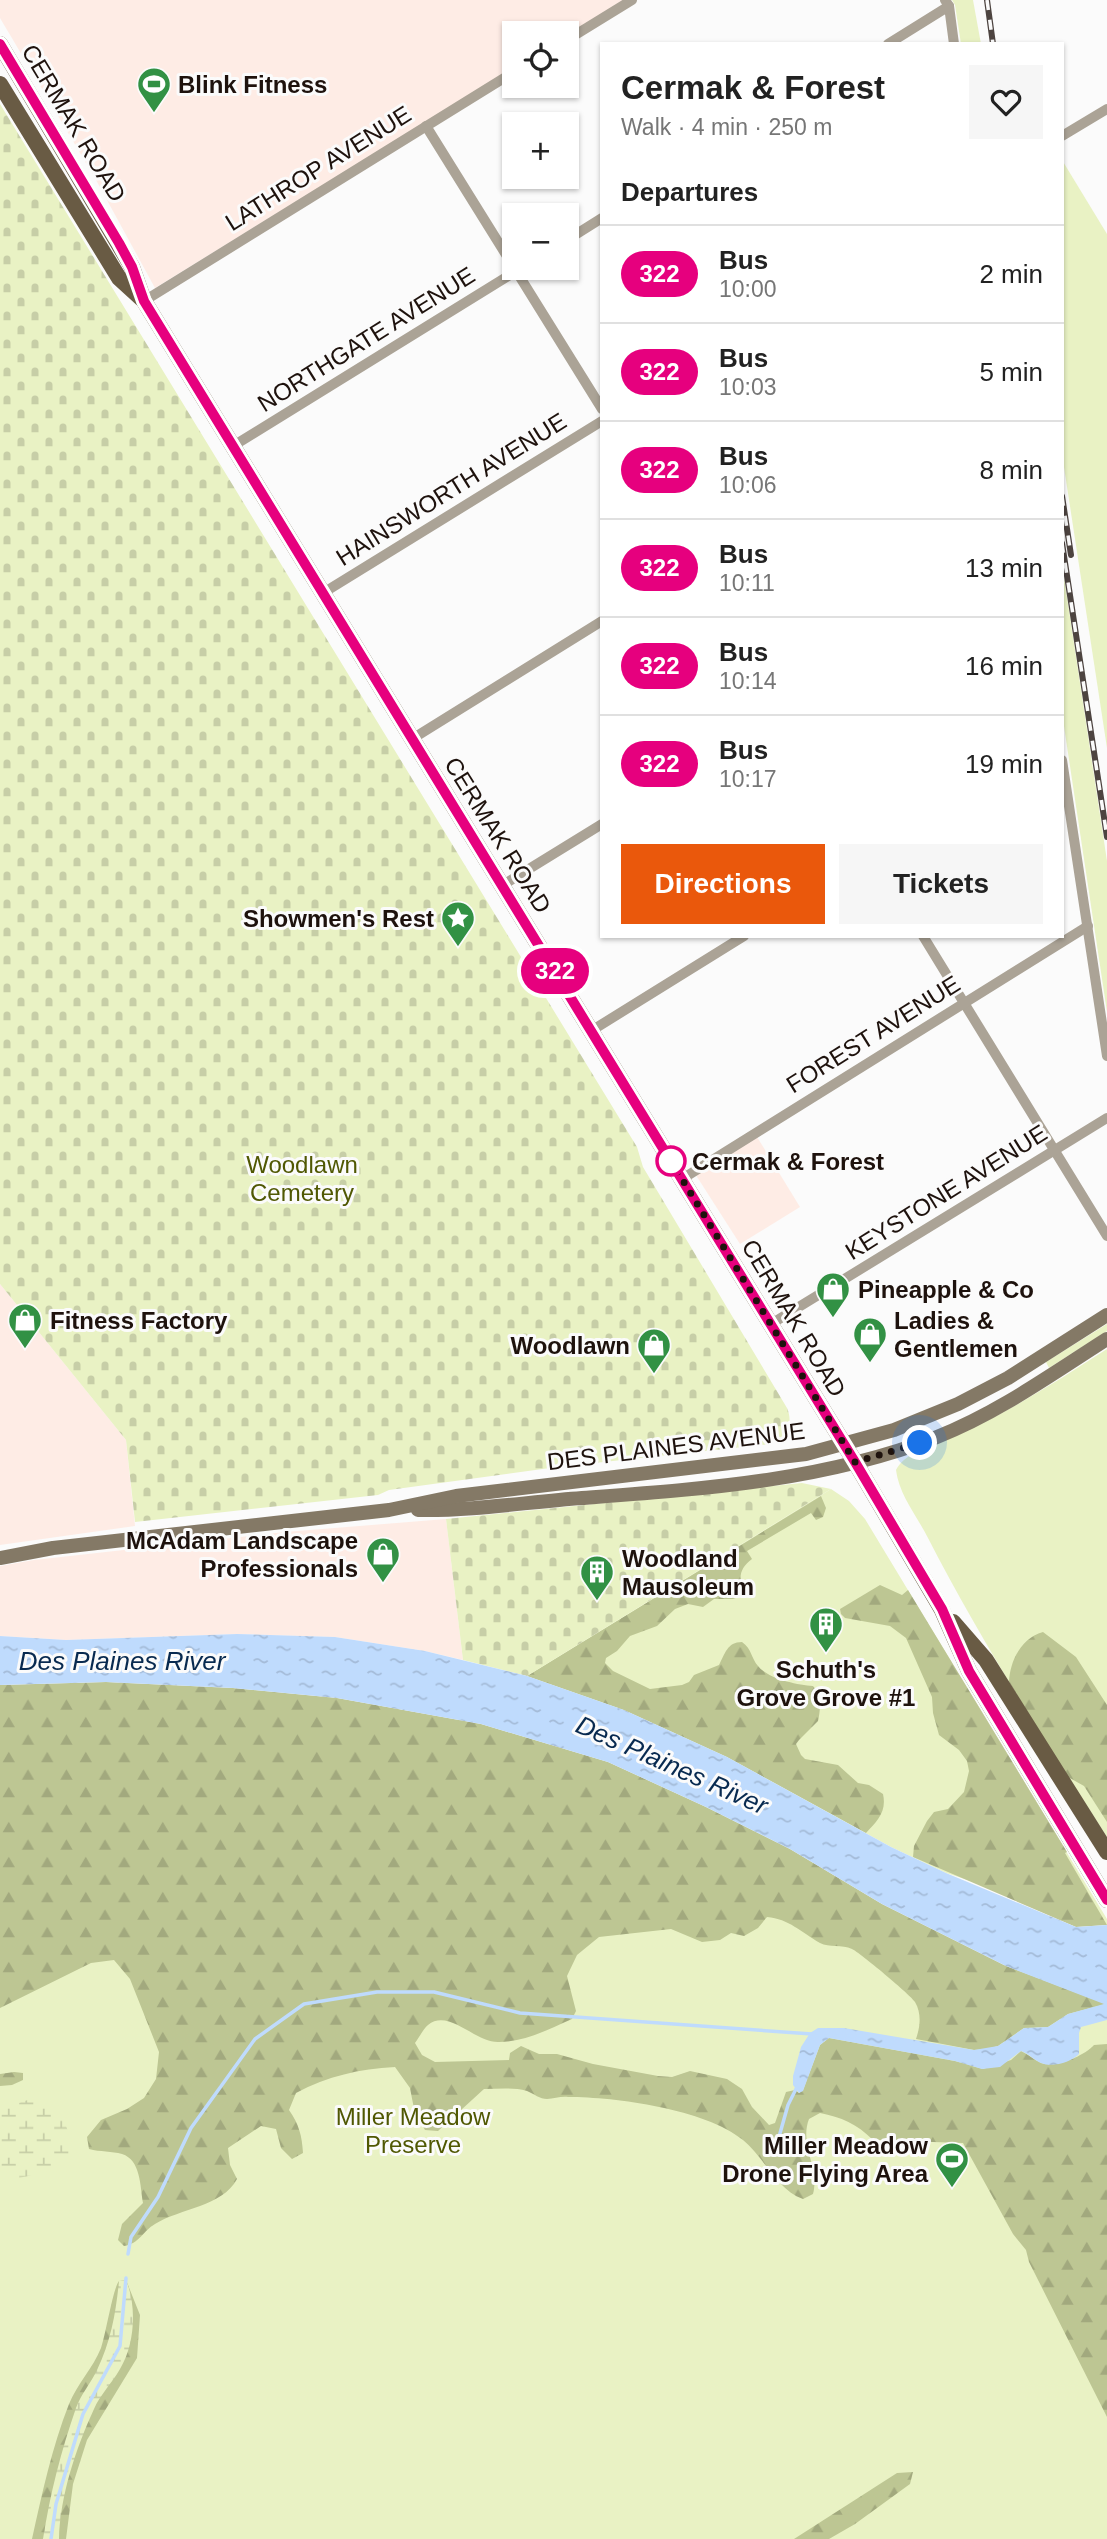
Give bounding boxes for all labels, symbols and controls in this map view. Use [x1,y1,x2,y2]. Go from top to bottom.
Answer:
map controls [502,21,579,280]
button: locate [502,21,579,98]
street label: CERMAK ROAD [16,39,132,207]
sports icon: Blink Fitness [135,65,173,114]
button: heart [969,65,1043,139]
text: Cermak & Forest [621,69,885,106]
place label: Blink Fitness [178,71,327,98]
street label: LATHROP AVENUE [220,100,416,236]
button: + [502,112,579,189]
text: Walk · 4 min · 250 m [621,114,832,140]
text: Departures [621,177,758,207]
button: − [502,203,579,280]
text: Bus [719,245,768,275]
text: 2 min [979,259,1043,289]
text: 322 [639,260,680,287]
street label: NORTHGATE AVENUE [253,261,479,417]
text: 10:00 [719,276,777,302]
text: Bus [719,343,768,373]
text: 5 min [979,357,1043,387]
text: 322 [639,358,680,385]
text: 10:03 [719,374,777,400]
street label: HAINSWORTH AVENUE [331,407,571,571]
text: Bus [719,441,768,471]
text: 8 min [979,455,1043,485]
text: 322 [639,456,680,483]
text: 10:06 [719,472,777,498]
text: Bus [719,539,768,569]
text: 13 min [965,553,1043,583]
text: 322 [639,554,680,581]
text: 10:11 [719,570,775,596]
text: Bus [719,637,768,667]
text: 16 min [965,651,1043,681]
text: 322 [639,652,680,679]
text: 10:14 [719,668,777,694]
text: Bus [719,735,768,765]
text: 19 min [965,749,1043,779]
text: 322 [639,750,680,777]
street label: CERMAK ROAD [439,752,557,918]
text: 10:17 [719,766,777,792]
button: Directions [621,844,825,924]
button: Tickets [839,844,1043,924]
place icon: Showmen's Rest [439,899,477,948]
place label: Showmen's Rest [243,905,434,932]
line badge: 322 [515,948,595,994]
text: 322 [535,957,575,984]
street label: FOREST AVENUE [781,970,965,1098]
street label: KEYSTONE AVENUE [840,1119,1052,1265]
marker: Cermak & Forest [656,1146,686,1176]
place label: Cermak & Forest [692,1148,884,1175]
park label: Woodlawn Cemetery [246,1151,358,1206]
street label: CERMAK ROAD [736,1234,852,1402]
shop icon: Pineapple & Co [814,1270,852,1319]
place label: Pineapple & Co [858,1276,1034,1303]
shop icon: Fitness Factory [6,1301,44,1350]
place label: Fitness Factory [50,1307,228,1334]
place label: Ladies & Gentlemen [894,1307,1018,1362]
shop icon: Ladies & Gentlemen [851,1315,889,1364]
shop icon: Woodlawn [635,1326,673,1375]
place label: Woodlawn [510,1332,630,1359]
street label: DES PLAINES AVENUE [545,1417,807,1475]
your location [902,1425,937,1460]
place label: McAdam Landscape Professionals [126,1527,358,1582]
shop icon: McAdam Landscape Professionals [364,1535,402,1584]
place label: Woodland Mausoleum [622,1545,754,1600]
building icon: Woodland Mausoleum [578,1553,616,1602]
building icon: Schuth's Grove Grove #1 [807,1605,845,1654]
water label: Des Plaines River [19,1646,227,1676]
place label: Schuth's Grove Grove #1 [737,1656,915,1711]
water label: Des Plaines River [572,1709,774,1821]
park label: Miller Meadow Preserve [336,2103,491,2158]
place label: Miller Meadow Drone Flying Area [722,2132,929,2187]
sports icon: Miller Meadow Drone Flying Area [933,2140,971,2189]

